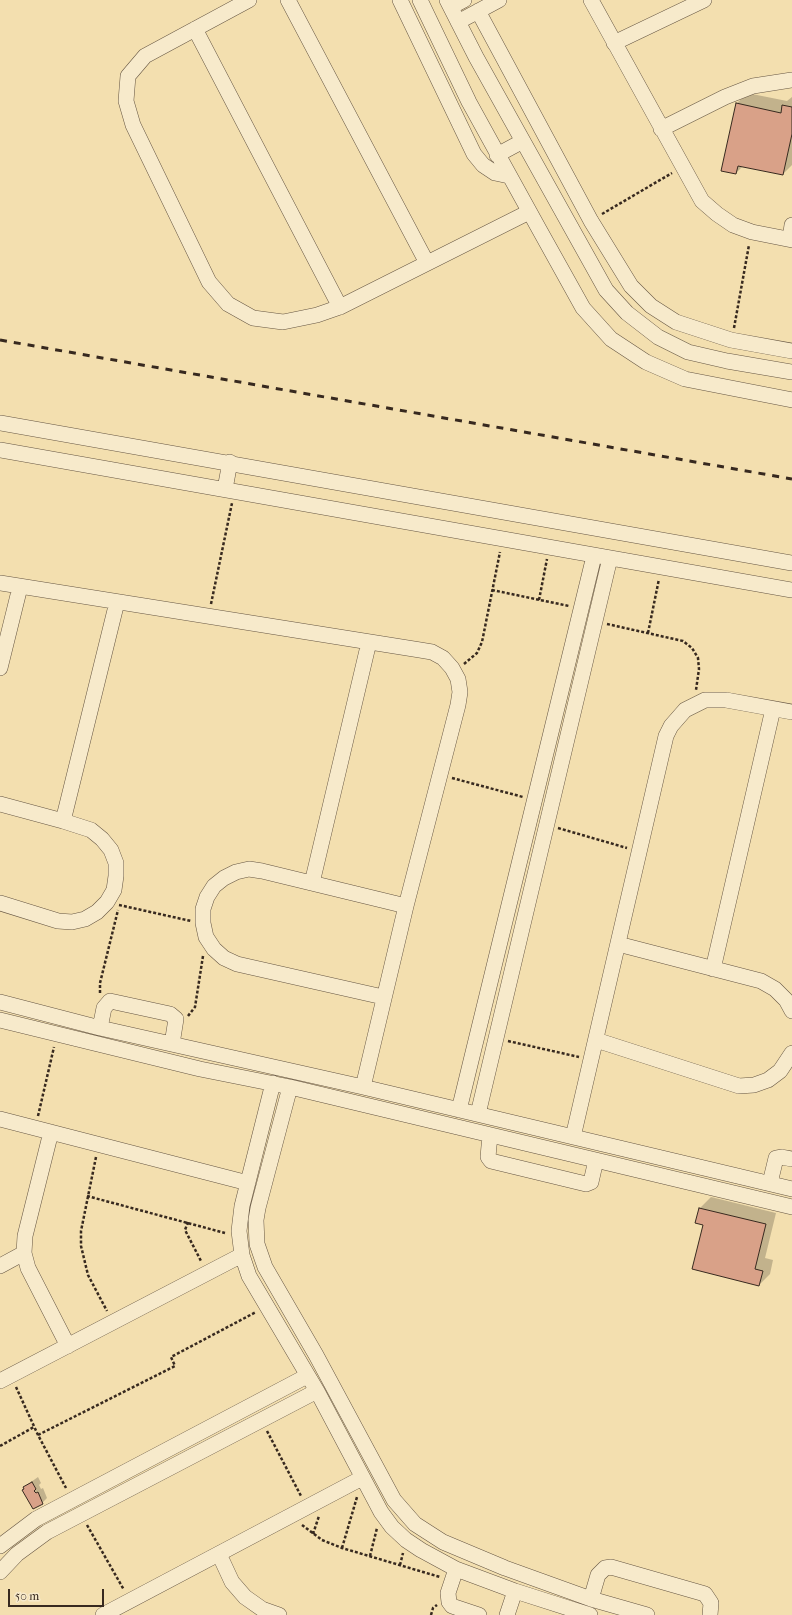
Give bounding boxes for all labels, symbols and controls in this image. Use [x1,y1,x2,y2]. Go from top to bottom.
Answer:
scale bar [10,1581,106,1607]
text: 50 m [15,1589,39,1603]

